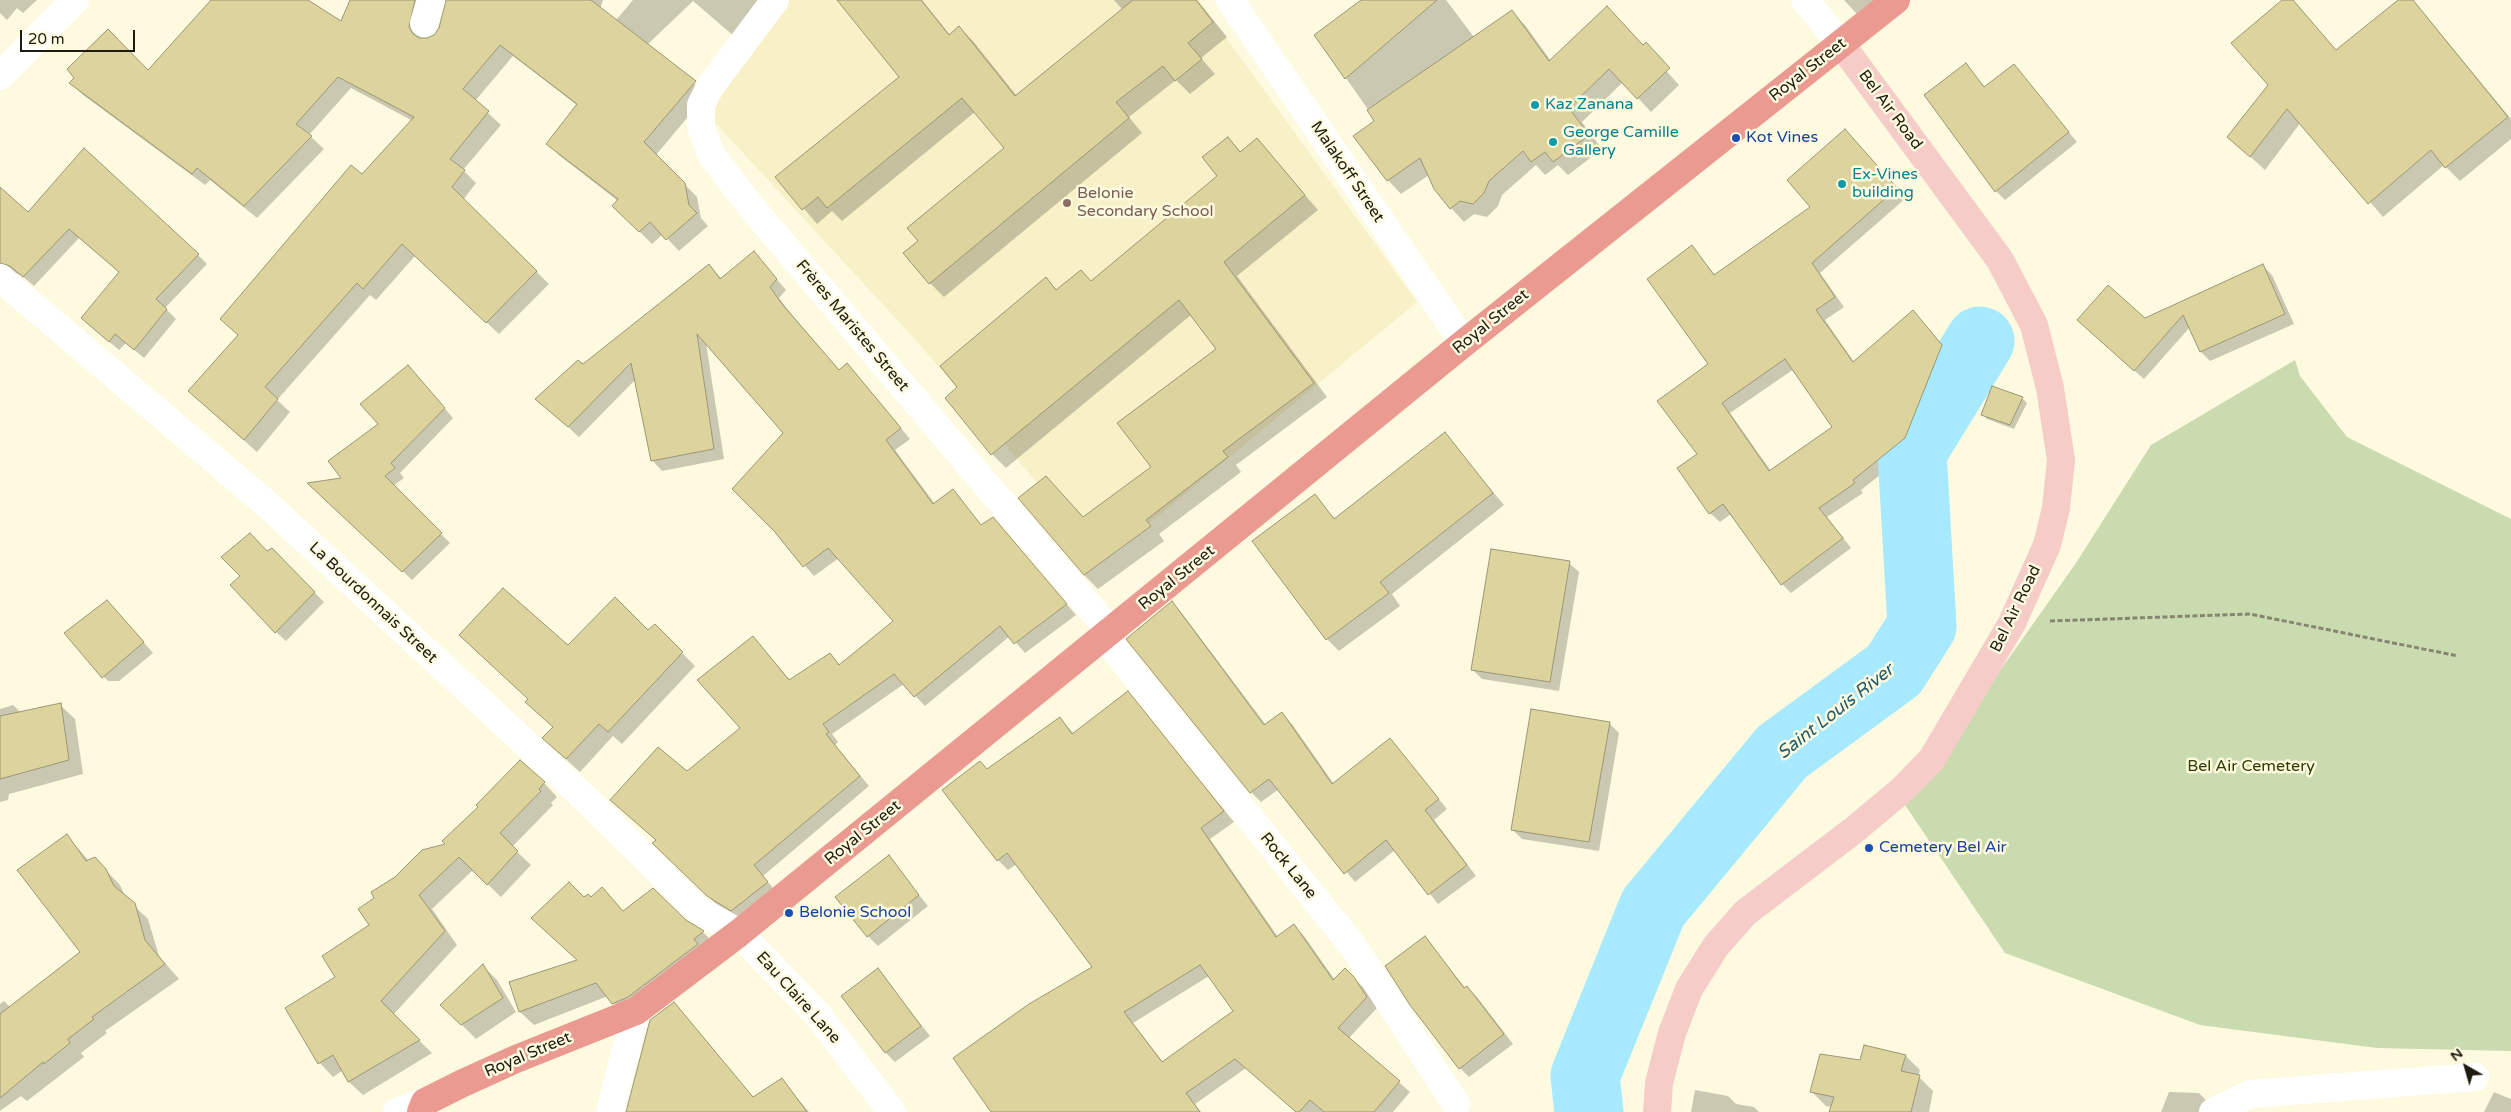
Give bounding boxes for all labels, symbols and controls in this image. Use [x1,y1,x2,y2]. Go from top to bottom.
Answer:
scale bar [22,20,138,52]
text: 20 m [28,30,65,48]
street label: Royal Street [1766,34,1850,106]
street label: Bel Air Road [1854,66,1926,154]
place label: Kaz Zanana [1545,95,1634,115]
marker: Kaz Zanana [1529,99,1541,111]
street label: Malakoff Street [1306,118,1388,226]
place label: George Camille Gallery [1563,123,1679,161]
place label: Kot Vines [1746,128,1818,148]
marker: Kot Vines [1730,132,1742,144]
marker: George Camille Gallery [1547,136,1559,148]
place label: Ex-Vines building [1852,165,1918,203]
marker: Ex-Vines building [1836,178,1848,190]
place label: Belonie Secondary School [1077,184,1213,222]
marker: Belonie Secondary School [1061,197,1073,209]
street label: Frères Maristes Street [791,256,913,396]
street label: Royal Street [1449,285,1533,359]
street label: La Bourdonnais Street [305,538,441,668]
street label: Royal Street [1135,541,1219,615]
street label: Bel Air Road [1987,562,2045,656]
water label: Saint Louis River [1773,660,1899,764]
park label: Bel Air Cemetery [2187,757,2315,777]
street label: Royal Street [821,796,905,870]
street label: Rock Lane [1256,829,1320,903]
place label: Cemetery Bel Air [1879,838,2007,858]
marker: Cemetery Bel Air [1863,842,1875,854]
place label: Belonie School [799,903,911,923]
marker: Belonie School [783,907,795,919]
street label: Eau Claire Lane [752,948,844,1048]
street label: Royal Street [482,1028,574,1082]
north arrow [2441,1042,2491,1092]
text: N [2447,1045,2466,1065]

